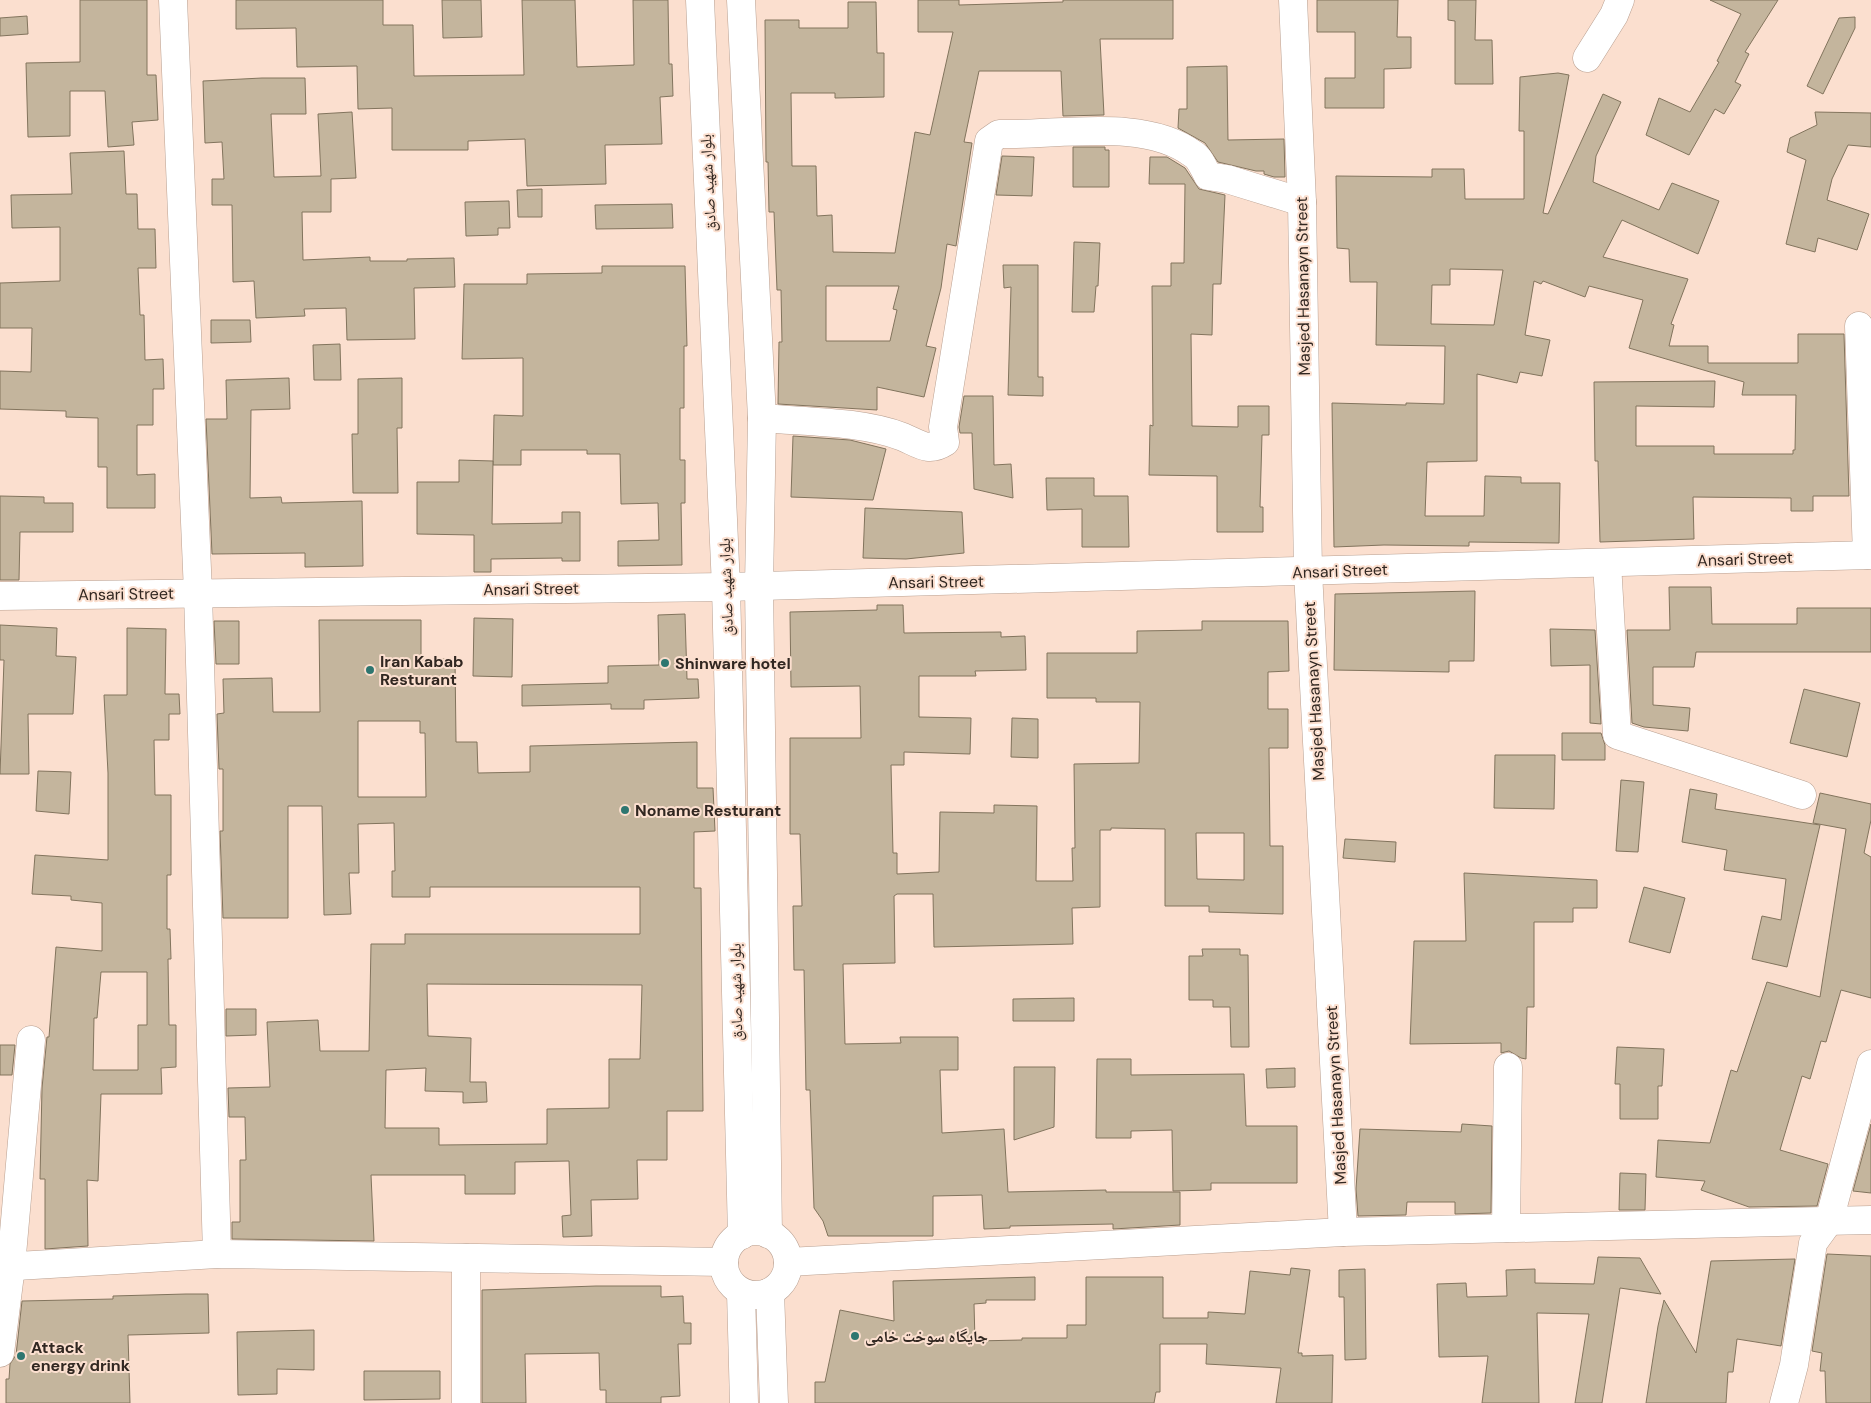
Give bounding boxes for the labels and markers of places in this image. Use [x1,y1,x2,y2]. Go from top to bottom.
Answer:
place label: Iran Kabab Resturant [380,651,464,690]
place label: Shinware hotel [675,653,791,674]
marker: Shinware hotel [659,657,671,669]
marker: Iran Kabab Resturant [364,664,376,676]
place label: Noname Resturant [635,800,781,821]
marker: Noname Resturant [619,804,631,816]
place label: جایگاه سوخت خامی [865,1326,988,1347]
marker: جایگاه سوخت خامی [849,1330,861,1342]
place label: Attack energy drink [31,1337,131,1376]
marker: Attack energy drink [15,1350,27,1362]

